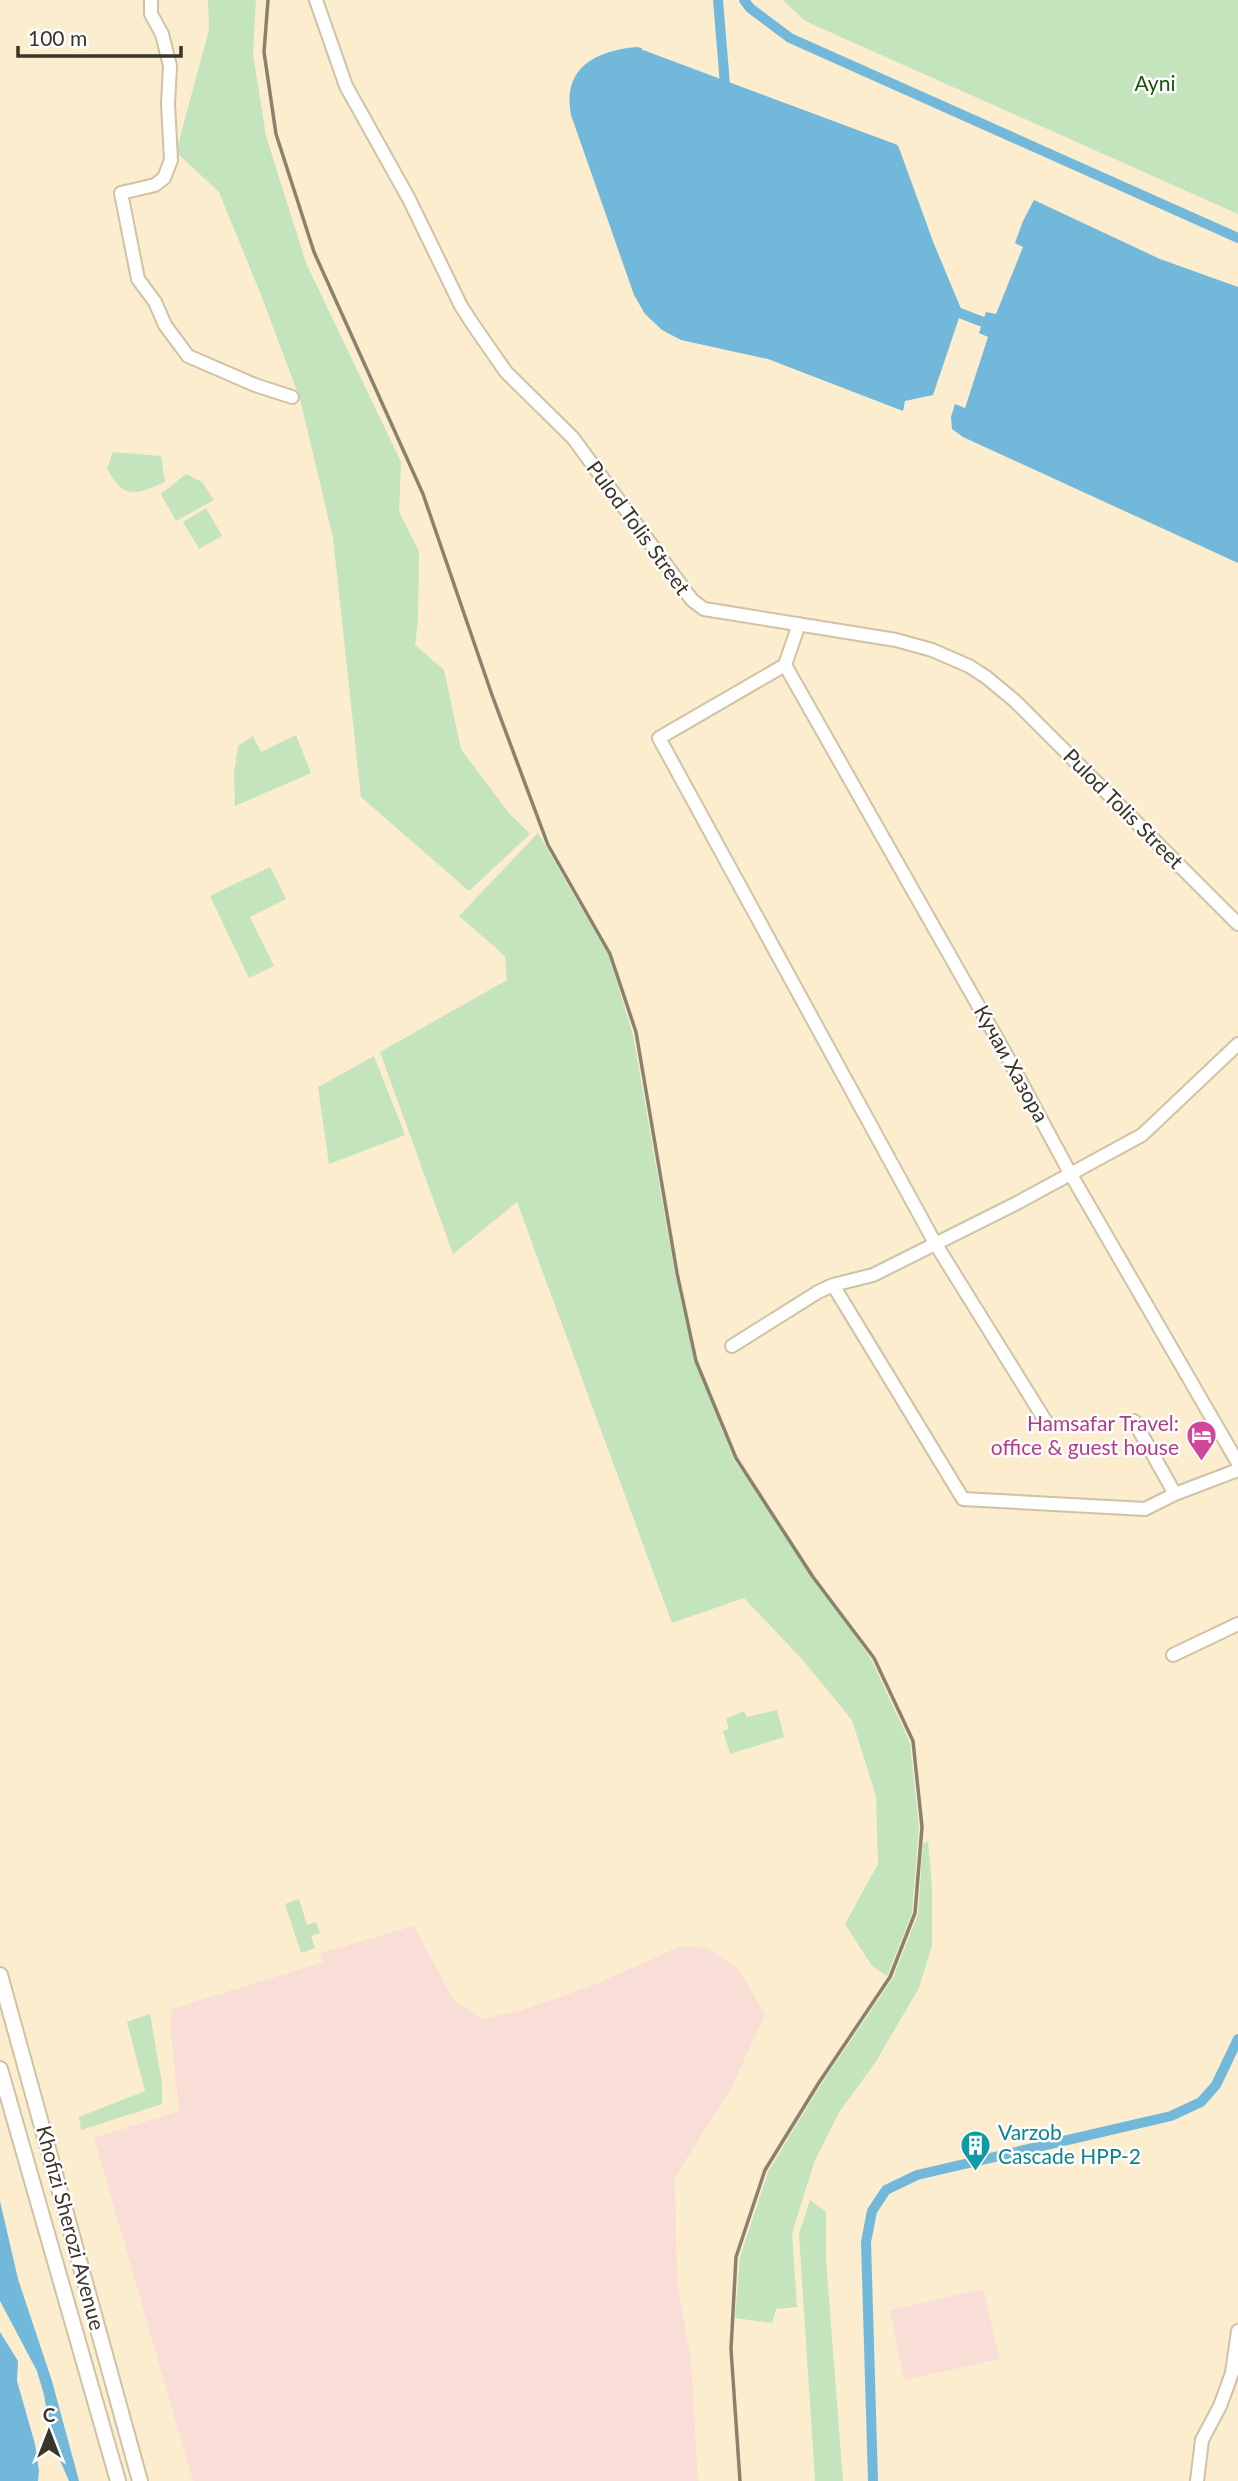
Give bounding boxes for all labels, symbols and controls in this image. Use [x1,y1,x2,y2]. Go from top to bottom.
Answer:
scale bar [18,14,180,58]
text: 100 m [28,25,87,50]
park label: Ayni [1135,70,1175,95]
street label: Pulod Tolis Street [582,455,696,599]
street label: Pulod Tolis Street [1059,743,1189,873]
street label: Кучаи Хазора [970,1000,1055,1126]
place label: Hamsafar Travel: office & guest house [991,1410,1179,1459]
hotel icon: Hamsafar Travel: office & guest house [1185,1419,1219,1463]
place label: Varzob Cascade HPP-2 [998,2119,1141,2168]
street label: Khofizi Sherozi Avenue [32,2123,111,2333]
building icon: Varzob Cascade HPP-2 [958,2128,992,2172]
north arrow [14,2397,84,2467]
text: С [43,2403,56,2426]

